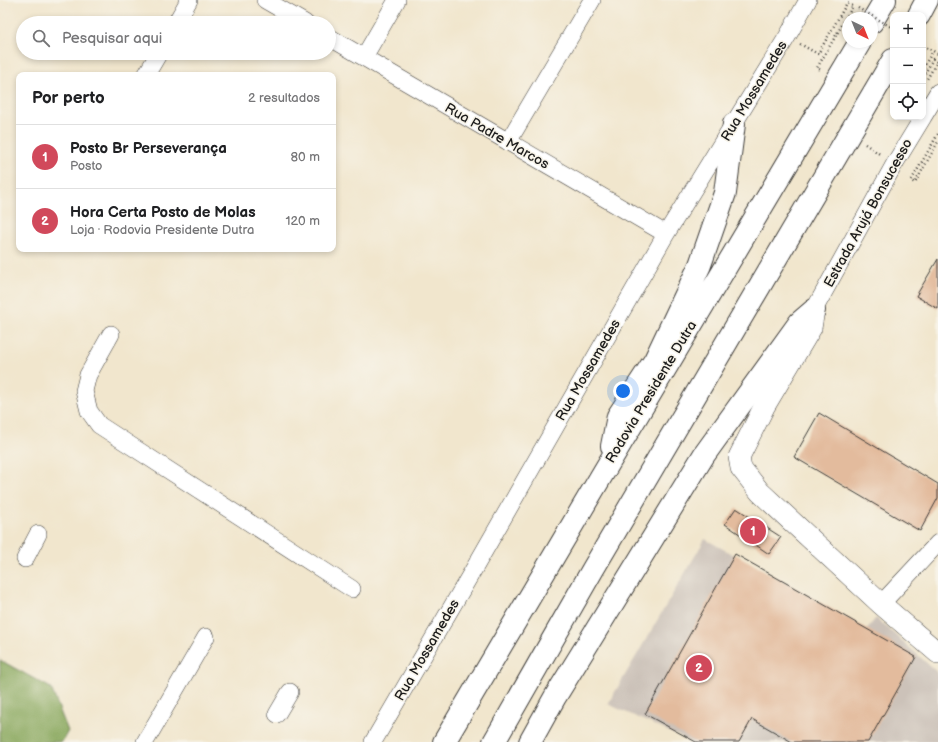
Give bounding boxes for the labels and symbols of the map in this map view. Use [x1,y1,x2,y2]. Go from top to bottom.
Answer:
north arrow [842,12,878,48]
street label: Rua Mossamedes [717,38,791,144]
street label: Rua Padre Marcos [442,99,552,173]
street label: Estrada Arujá Bonsucesso [820,136,916,290]
street label: Rua Mossamedes [552,316,624,424]
street label: Rodovia Presidente Dutra [602,318,700,466]
your location [613,381,633,401]
pin: 1 [740,516,766,546]
street label: Rua Mossamedes [391,596,463,704]
pin: 2 [686,653,712,683]

